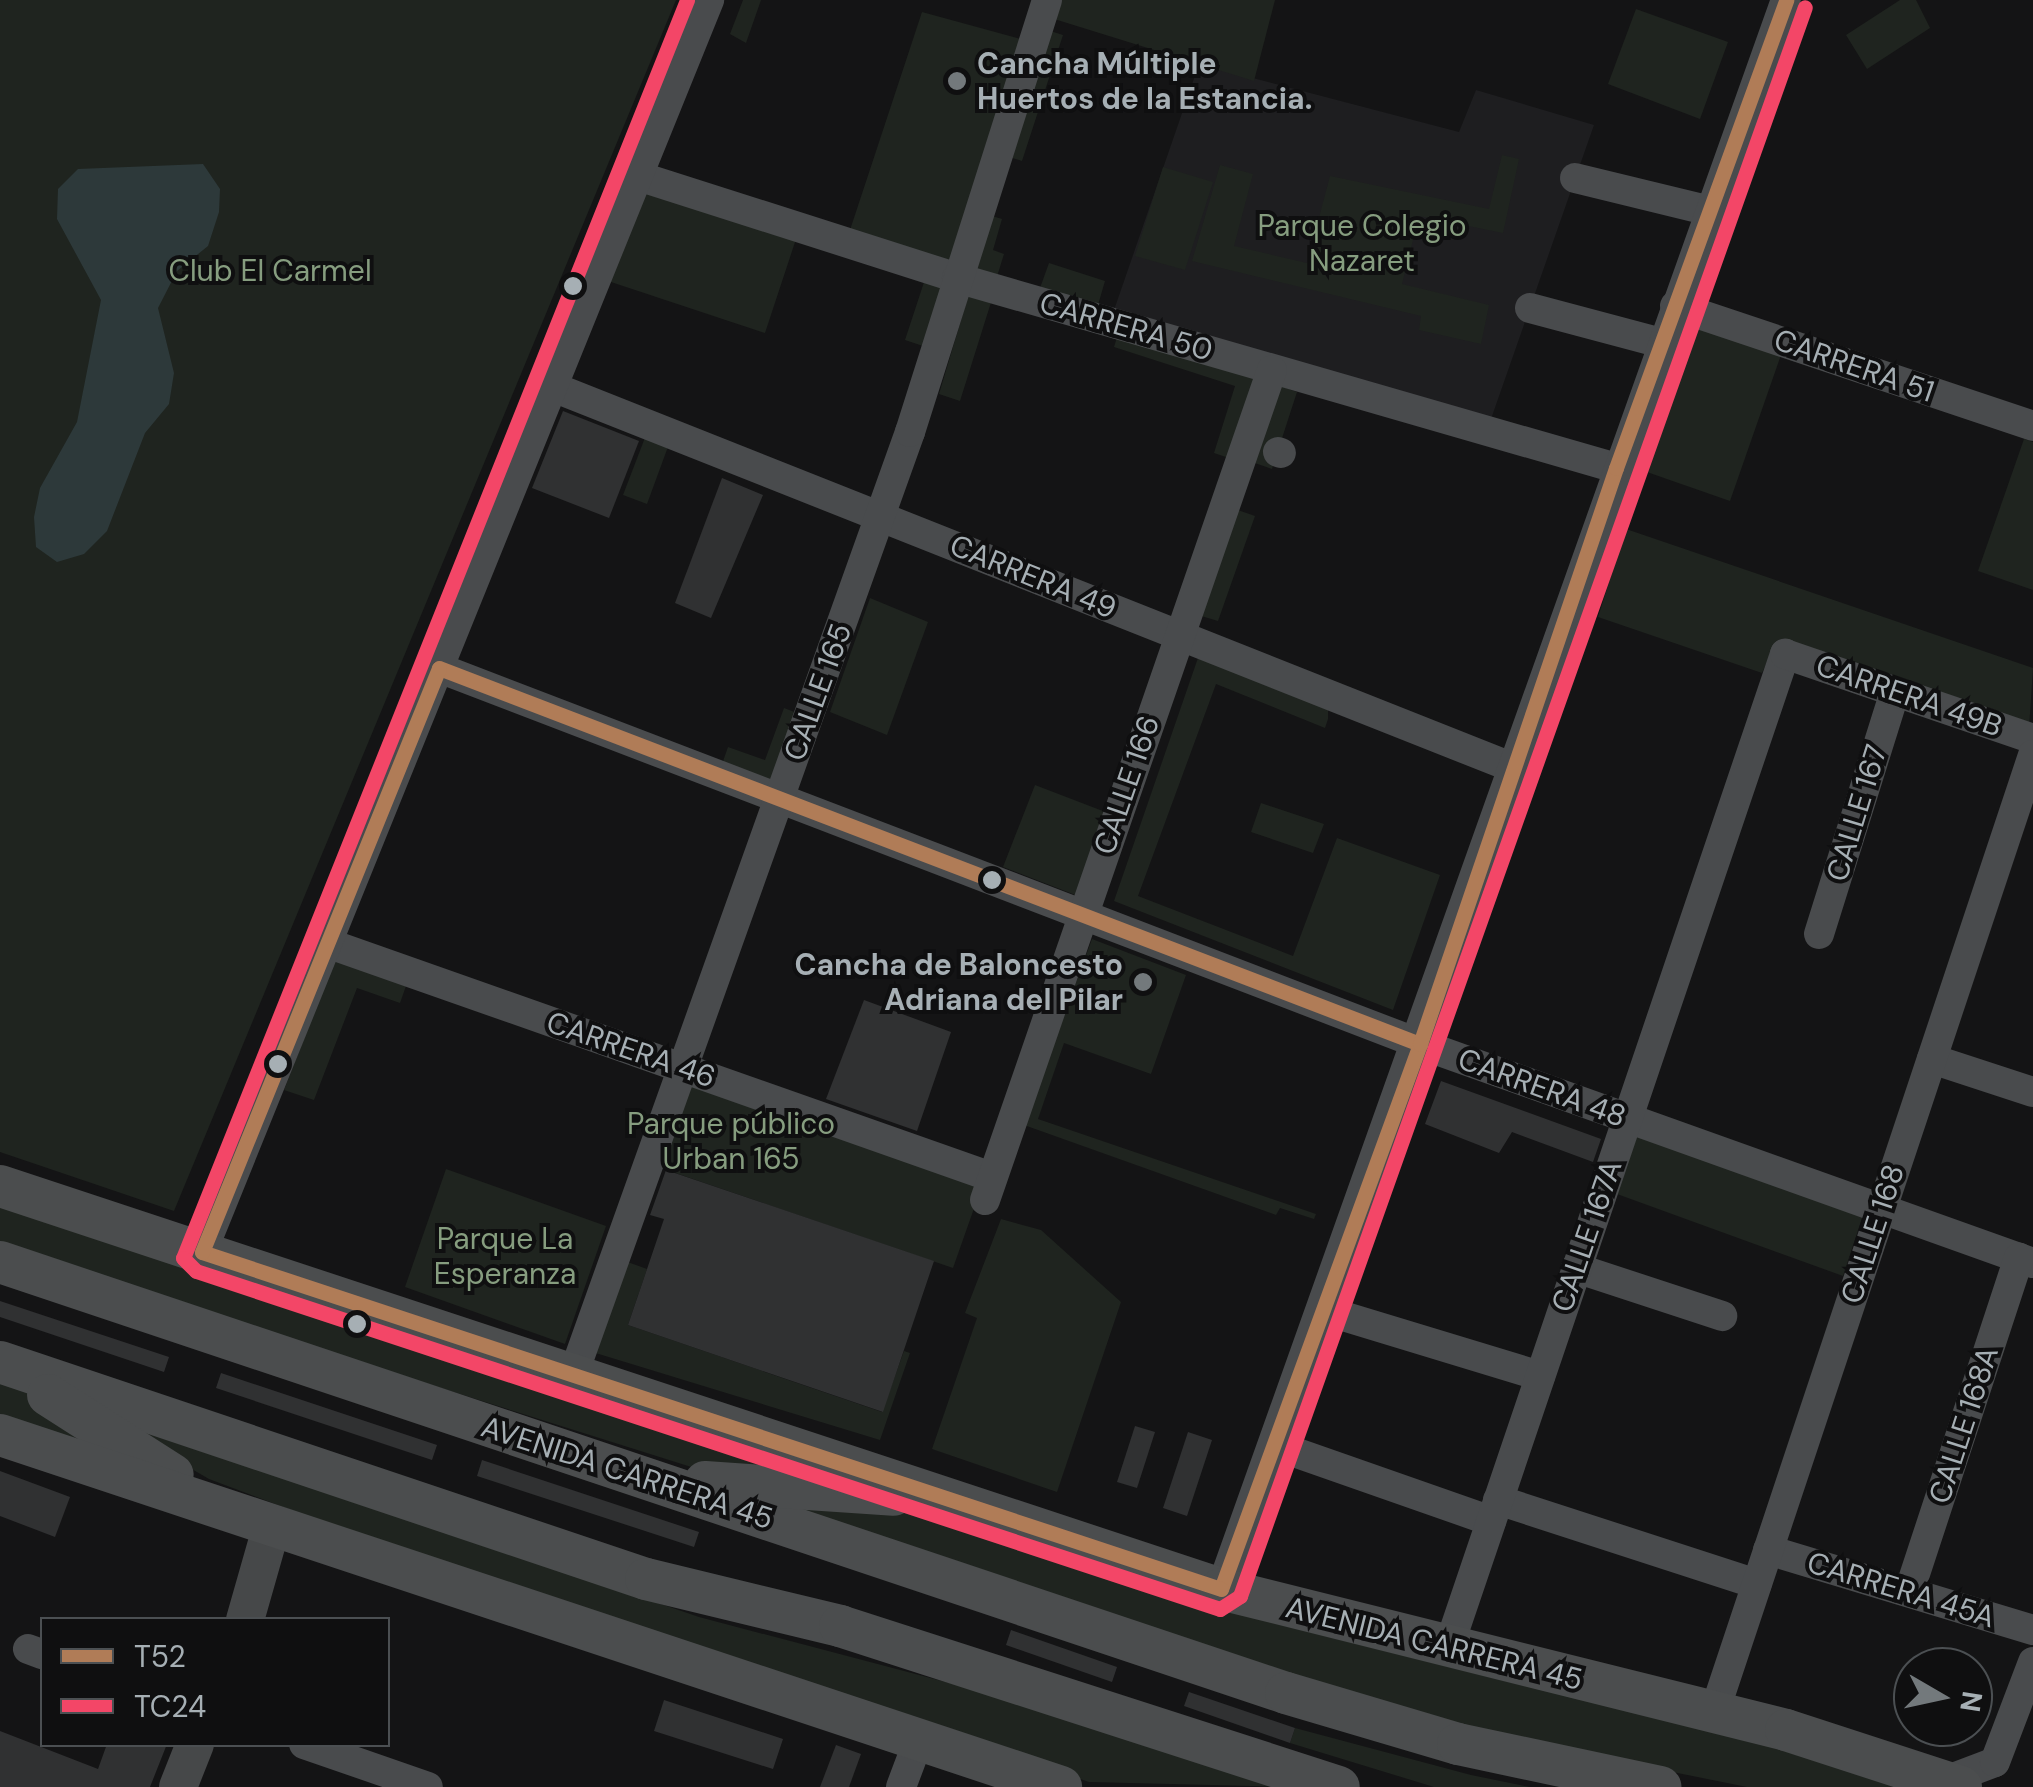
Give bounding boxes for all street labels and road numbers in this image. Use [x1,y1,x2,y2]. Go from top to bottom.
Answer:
street label: CARRERA 50 [1035,285,1217,369]
street label: CARRERA 51 [1769,322,1939,410]
street label: CARRERA 49 [945,527,1121,627]
street label: CALLE 165 [777,618,859,766]
street label: CARRERA 49B [1811,647,2007,745]
street label: CALLE 166 [1086,711,1168,859]
street label: CALLE 167 [1819,740,1895,886]
street label: CARRERA 46 [542,1004,720,1096]
street label: CARRERA 48 [1453,1041,1631,1135]
street label: CALLE 167A [1544,1155,1630,1317]
street label: CALLE 168 [1834,1160,1912,1308]
street label: CALLE 168A [1922,1342,2006,1508]
street label: AVENIDA CARRERA 45 [477,1409,777,1537]
street label: CARRERA 45A [1803,1544,1999,1636]
street label: AVENIDA CARRERA 45 [1282,1590,1586,1698]

